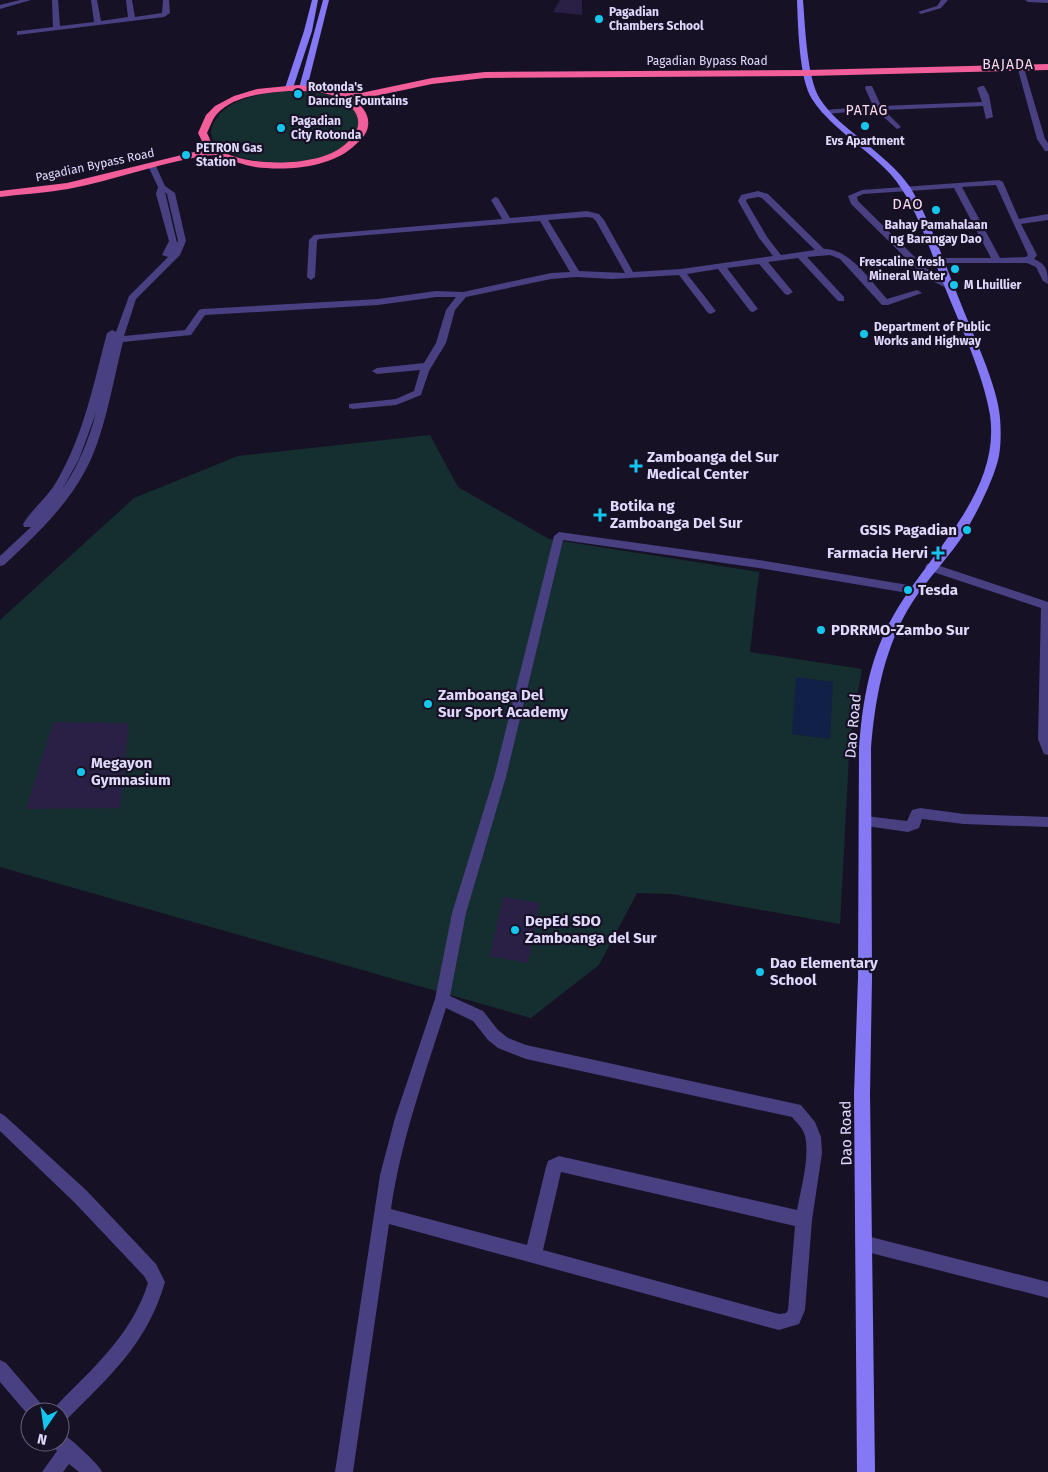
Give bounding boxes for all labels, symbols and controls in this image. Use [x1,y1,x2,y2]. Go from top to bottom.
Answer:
place label: Pagadian Chambers School [609,5,704,33]
marker: Pagadian Chambers School [593,13,605,25]
street label: Pagadian Bypass Road [646,54,768,68]
district label: BAJADA [982,56,1034,73]
place label: Rotonda's Dancing Fountains [308,80,408,108]
marker: Rotonda's Dancing Fountains [292,88,304,100]
district label: PATAG [846,102,888,119]
place label: Pagadian City Rotonda [291,114,362,142]
marker: Evs Apartment [859,120,871,132]
marker: Pagadian City Rotonda [275,122,287,134]
place label: Evs Apartment [825,134,905,148]
place label: PETRON Gas Station [196,141,263,169]
street label: Pagadian Bypass Road [34,146,156,184]
marker: PETRON Gas Station [180,149,192,161]
district label: DAO [892,195,924,213]
marker: Bahay Pamahalaan ng Barangay Dao [930,204,942,216]
place label: Bahay Pamahalaan ng Barangay Dao [884,218,988,246]
place label: Frescaline fresh Mineral Water [859,255,945,283]
marker: Frescaline fresh Mineral Water [949,263,961,275]
place label: M Lhuillier [964,278,1022,292]
marker: M Lhuillier [948,279,960,291]
place label: Department of Public Works and Highway [874,320,991,348]
marker: Department of Public Works and Highway [858,328,870,340]
place label: Zamboanga del Sur Medical Center [647,448,779,483]
marker: Zamboanga del Sur Medical Center [629,459,643,473]
place label: Botika ng Zamboanga Del Sur [610,497,743,532]
marker: Botika ng Zamboanga Del Sur [594,509,606,521]
place label: GSIS Pagadian [860,521,957,539]
marker: GSIS Pagadian [961,524,973,536]
place label: Farmacia Hervi [827,544,928,562]
marker: Farmacia Hervi [932,547,944,559]
place label: Tesda [918,581,958,599]
marker: Tesda [902,584,914,596]
place label: PDRRMO-Zambo Sur [831,621,970,639]
marker: PDRRMO-Zambo Sur [815,624,827,636]
place label: Zamboanga Del Sur Sport Academy [438,686,568,721]
street label: Dao Road [841,693,865,759]
marker: Zamboanga Del Sur Sport Academy [422,698,434,710]
place label: Megayon Gymnasium [91,754,171,789]
marker: Megayon Gymnasium [75,766,87,778]
place label: DepEd SDO Zamboanga del Sur [525,912,657,947]
marker: DepEd SDO Zamboanga del Sur [509,924,521,936]
place label: Dao Elementary School [770,954,878,989]
marker: Dao Elementary School [754,966,766,978]
street label: Dao Road [836,1100,856,1166]
north arrow [20,1402,70,1452]
text: N [36,1430,49,1449]

